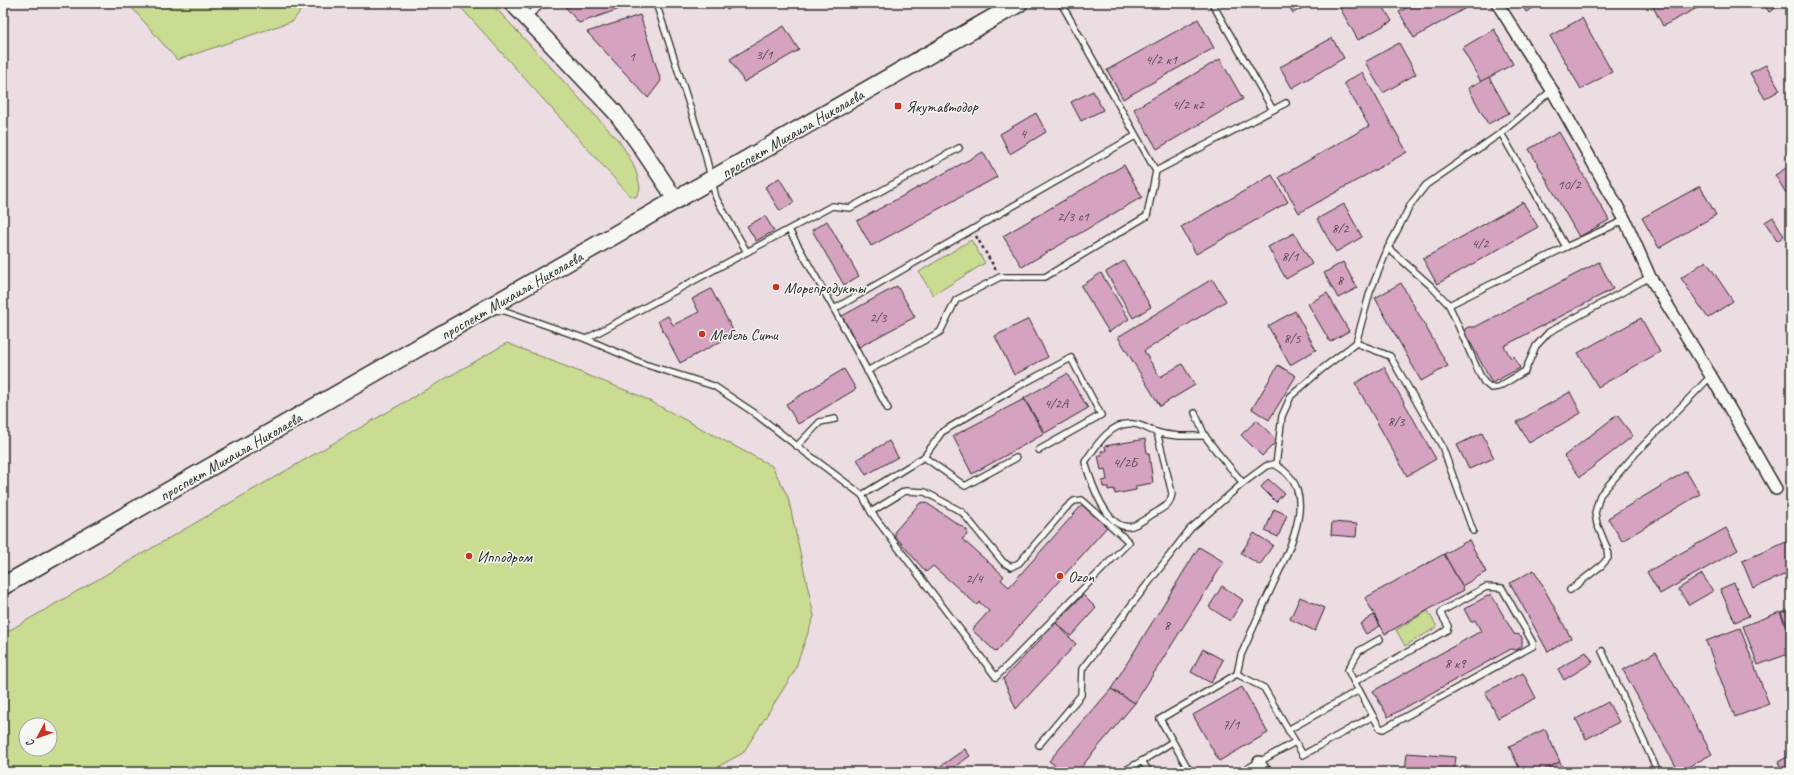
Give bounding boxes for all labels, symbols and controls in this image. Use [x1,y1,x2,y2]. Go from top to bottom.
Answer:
house number: 3/1 [755,46,773,63]
house number: 1 [629,48,636,65]
house number: 4/2 к1 [1145,51,1178,68]
street label: проспект Михаила Николаева [718,84,869,183]
house number: 4/2 к2 [1172,96,1206,113]
place label: Якутавтодор [906,97,979,117]
marker: Якутавтодор [893,101,903,111]
house number: 4 [1020,125,1028,142]
house number: 10/2 [1557,176,1582,193]
house number: 2/3 с1 [1057,208,1090,225]
house number: 8/2 [1331,220,1350,237]
house number: 4/2 [1471,235,1490,252]
street label: проспект Михаила Николаева [437,246,588,345]
house number: 8/1 [1281,248,1299,265]
house number: 8 [1337,272,1345,289]
place label: Морепродукты [784,278,867,298]
marker: Морепродукты [771,282,781,292]
house number: 2/3 [869,309,888,326]
place label: Мебель Сити [710,325,779,345]
marker: Мебель Сити [697,329,707,339]
house number: 8/5 [1283,330,1301,347]
house number: 4/2А [1044,395,1069,412]
street label: проспект Михаила Николаева [156,407,307,506]
house number: 8/3 [1387,413,1406,430]
house number: 4/2Б [1113,454,1140,471]
place label: Ипподром [477,547,534,567]
marker: Ипподром [464,551,474,561]
place label: Ozon [1068,567,1095,587]
house number: 2/4 [965,570,984,587]
marker: Ozon [1055,571,1065,581]
house number: 8 [1164,617,1172,634]
house number: 8 к9 [1444,655,1467,672]
house number: 7/1 [1222,716,1240,733]
north arrow [18,717,58,757]
text: С [22,736,38,750]

